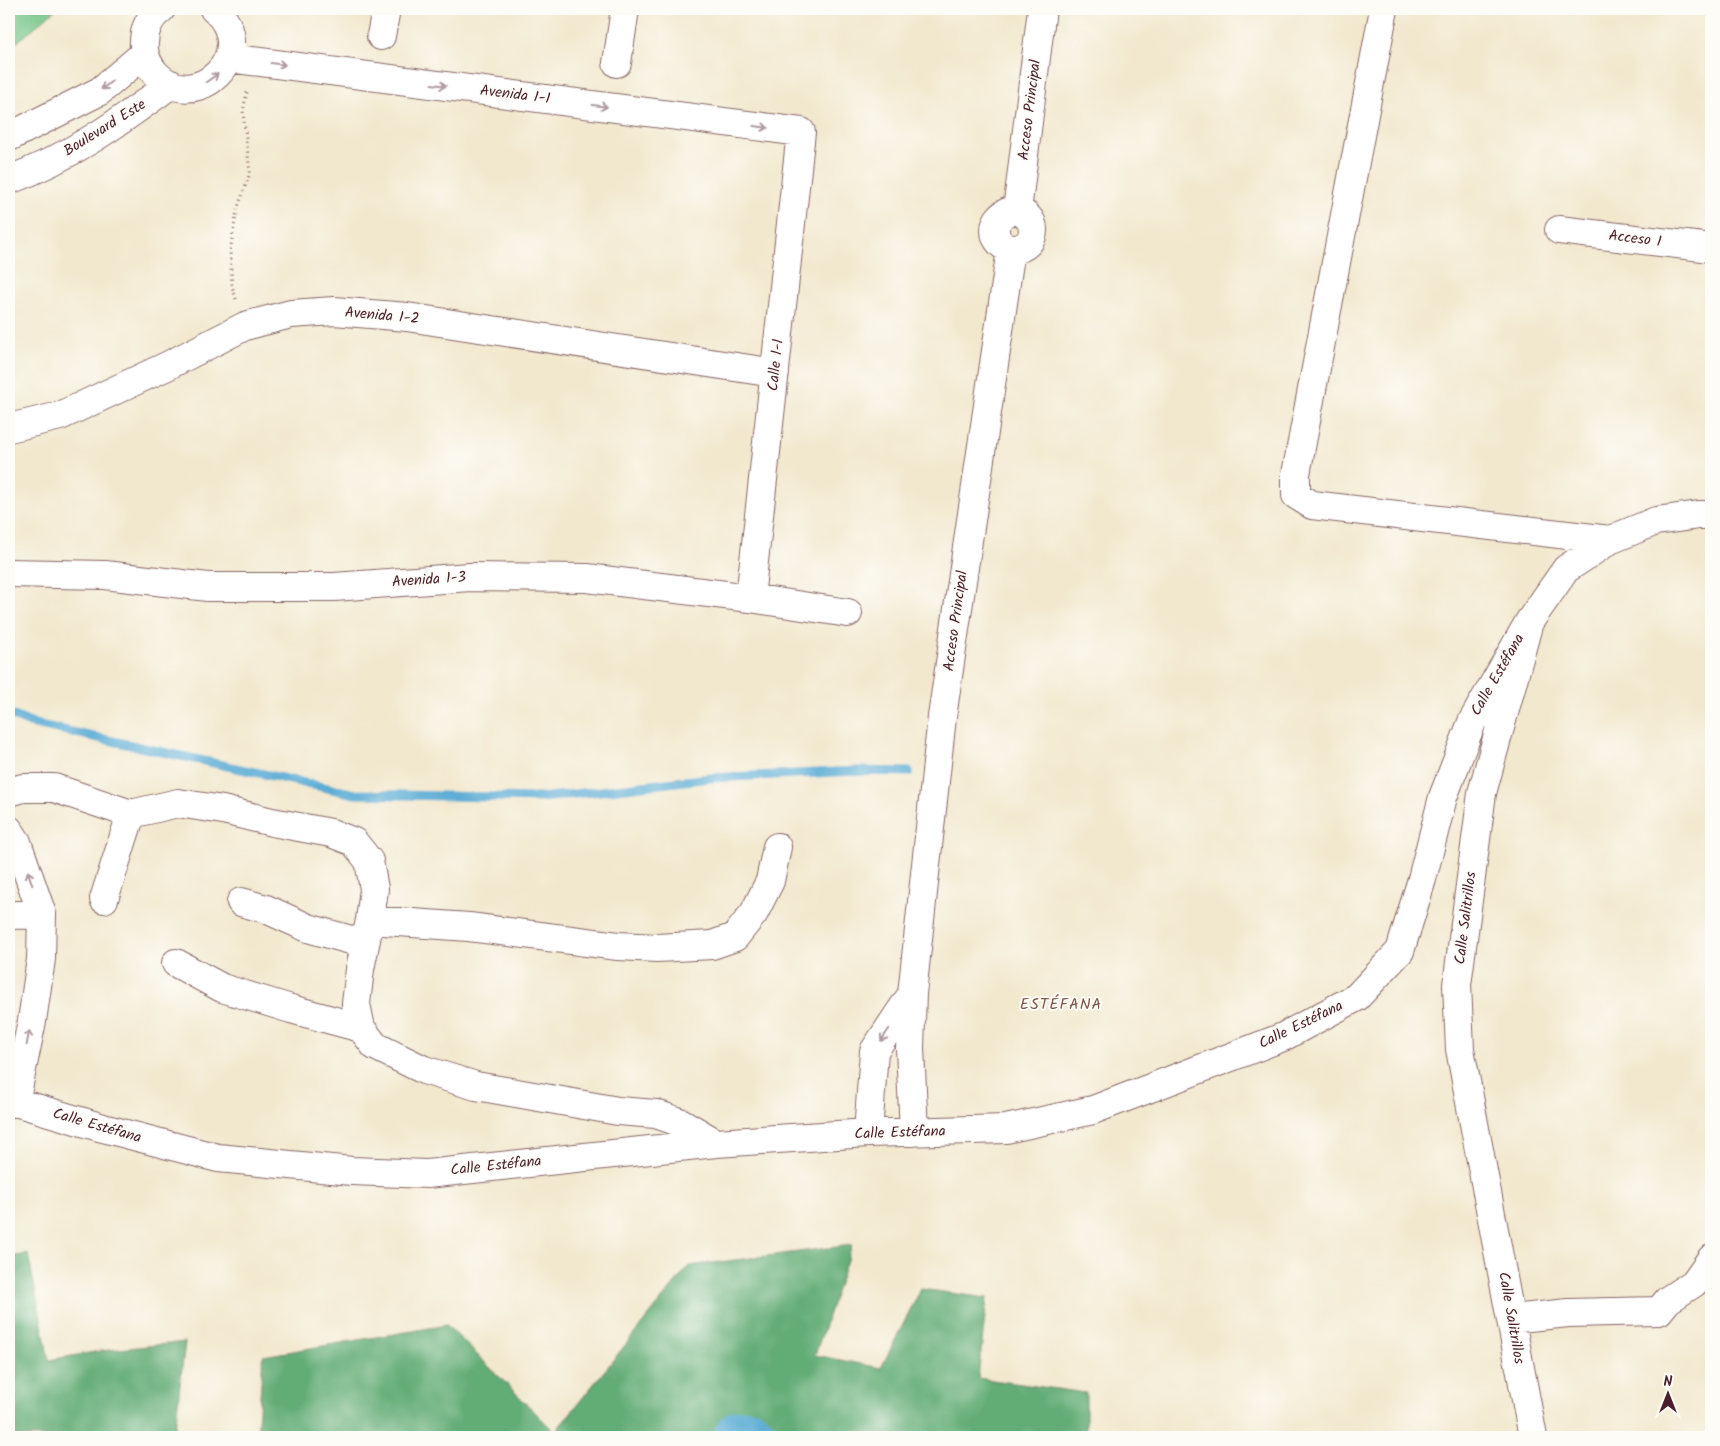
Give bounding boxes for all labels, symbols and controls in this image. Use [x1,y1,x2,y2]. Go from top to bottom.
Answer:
street label: Acceso Principal [1012,58,1048,162]
one-way arrow [269,60,285,70]
one-way arrow [205,73,219,83]
street label: Avenida 1-1 [478,79,552,111]
one-way arrow [100,80,113,91]
one-way arrow [431,80,447,90]
street label: Boulevard Este [59,93,151,163]
one-way arrow [592,101,608,111]
one-way arrow [753,122,769,132]
street label: Acceso 1 [1607,224,1663,254]
street label: Avenida 1-2 [344,301,420,331]
street label: Calle 1-1 [761,337,791,392]
street label: Avenida 1-3 [391,565,467,595]
street label: Acceso Principal [937,569,975,673]
street label: Calle Estéfana [1465,629,1531,721]
one-way arrow [25,870,35,886]
street label: Calle Salitrillos [1448,870,1484,966]
district label: ESTÉFANA [1020,992,1102,1017]
street label: Calle Estéfana [1255,994,1347,1056]
one-way arrow [880,1027,890,1041]
one-way arrow [24,1030,34,1046]
street label: Calle Estéfana [50,1102,144,1150]
street label: Calle Estéfana [854,1119,946,1147]
street label: Calle Estéfana [449,1149,543,1183]
street label: Calle Salitrillos [1491,1270,1531,1367]
north arrow [1642,1368,1692,1418]
text: N [1664,1371,1673,1393]

